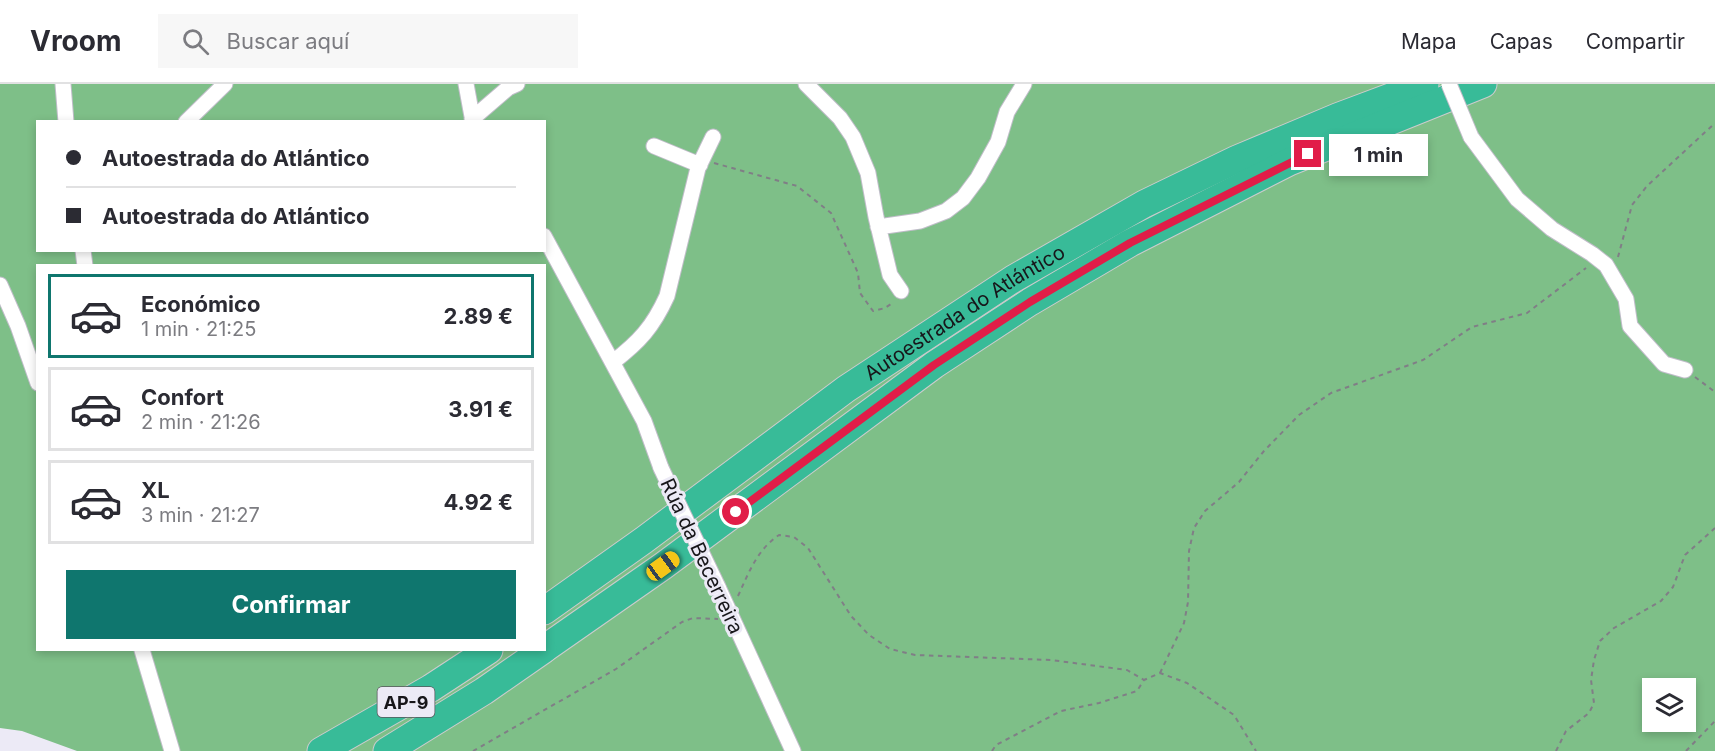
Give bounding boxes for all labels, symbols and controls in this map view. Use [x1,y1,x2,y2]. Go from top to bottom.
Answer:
search box [158,14,578,68]
text: Vroom [30,24,122,58]
icon: search [179,25,212,58]
text: Buscar aquí [227,28,349,54]
text: Mapa [1401,29,1457,54]
text: Capas [1490,29,1553,54]
text: Compartir [1586,29,1685,54]
callout: 1 min [1329,133,1428,175]
route end [1294,140,1321,167]
text: 1 min [1354,143,1403,167]
text: Autoestrada do Atlántico [102,145,370,171]
text: Autoestrada do Atlántico [102,203,370,229]
street label: Autoestrada do Atlántico [860,240,1069,386]
icon: car [69,289,123,343]
text: Económico [141,291,260,317]
text: 2.89 € [444,303,513,329]
text: 1 min · 21:25 [141,317,256,341]
icon: car [69,382,123,436]
text: Confort [141,384,224,410]
text: 3.91 € [448,396,513,422]
text: 2 min · 21:26 [141,410,261,434]
street label: Rúa da Becerreira [655,474,749,638]
icon: car [69,475,123,529]
text: XL [141,477,170,503]
text: 4.92 € [443,489,513,515]
route start [722,498,749,525]
text: 3 min · 21:27 [141,503,260,527]
car [643,548,683,584]
button: Confirmar [66,570,516,639]
map controls [1642,678,1696,732]
button: layers [1642,678,1696,732]
road number: AP-9 [378,687,434,717]

